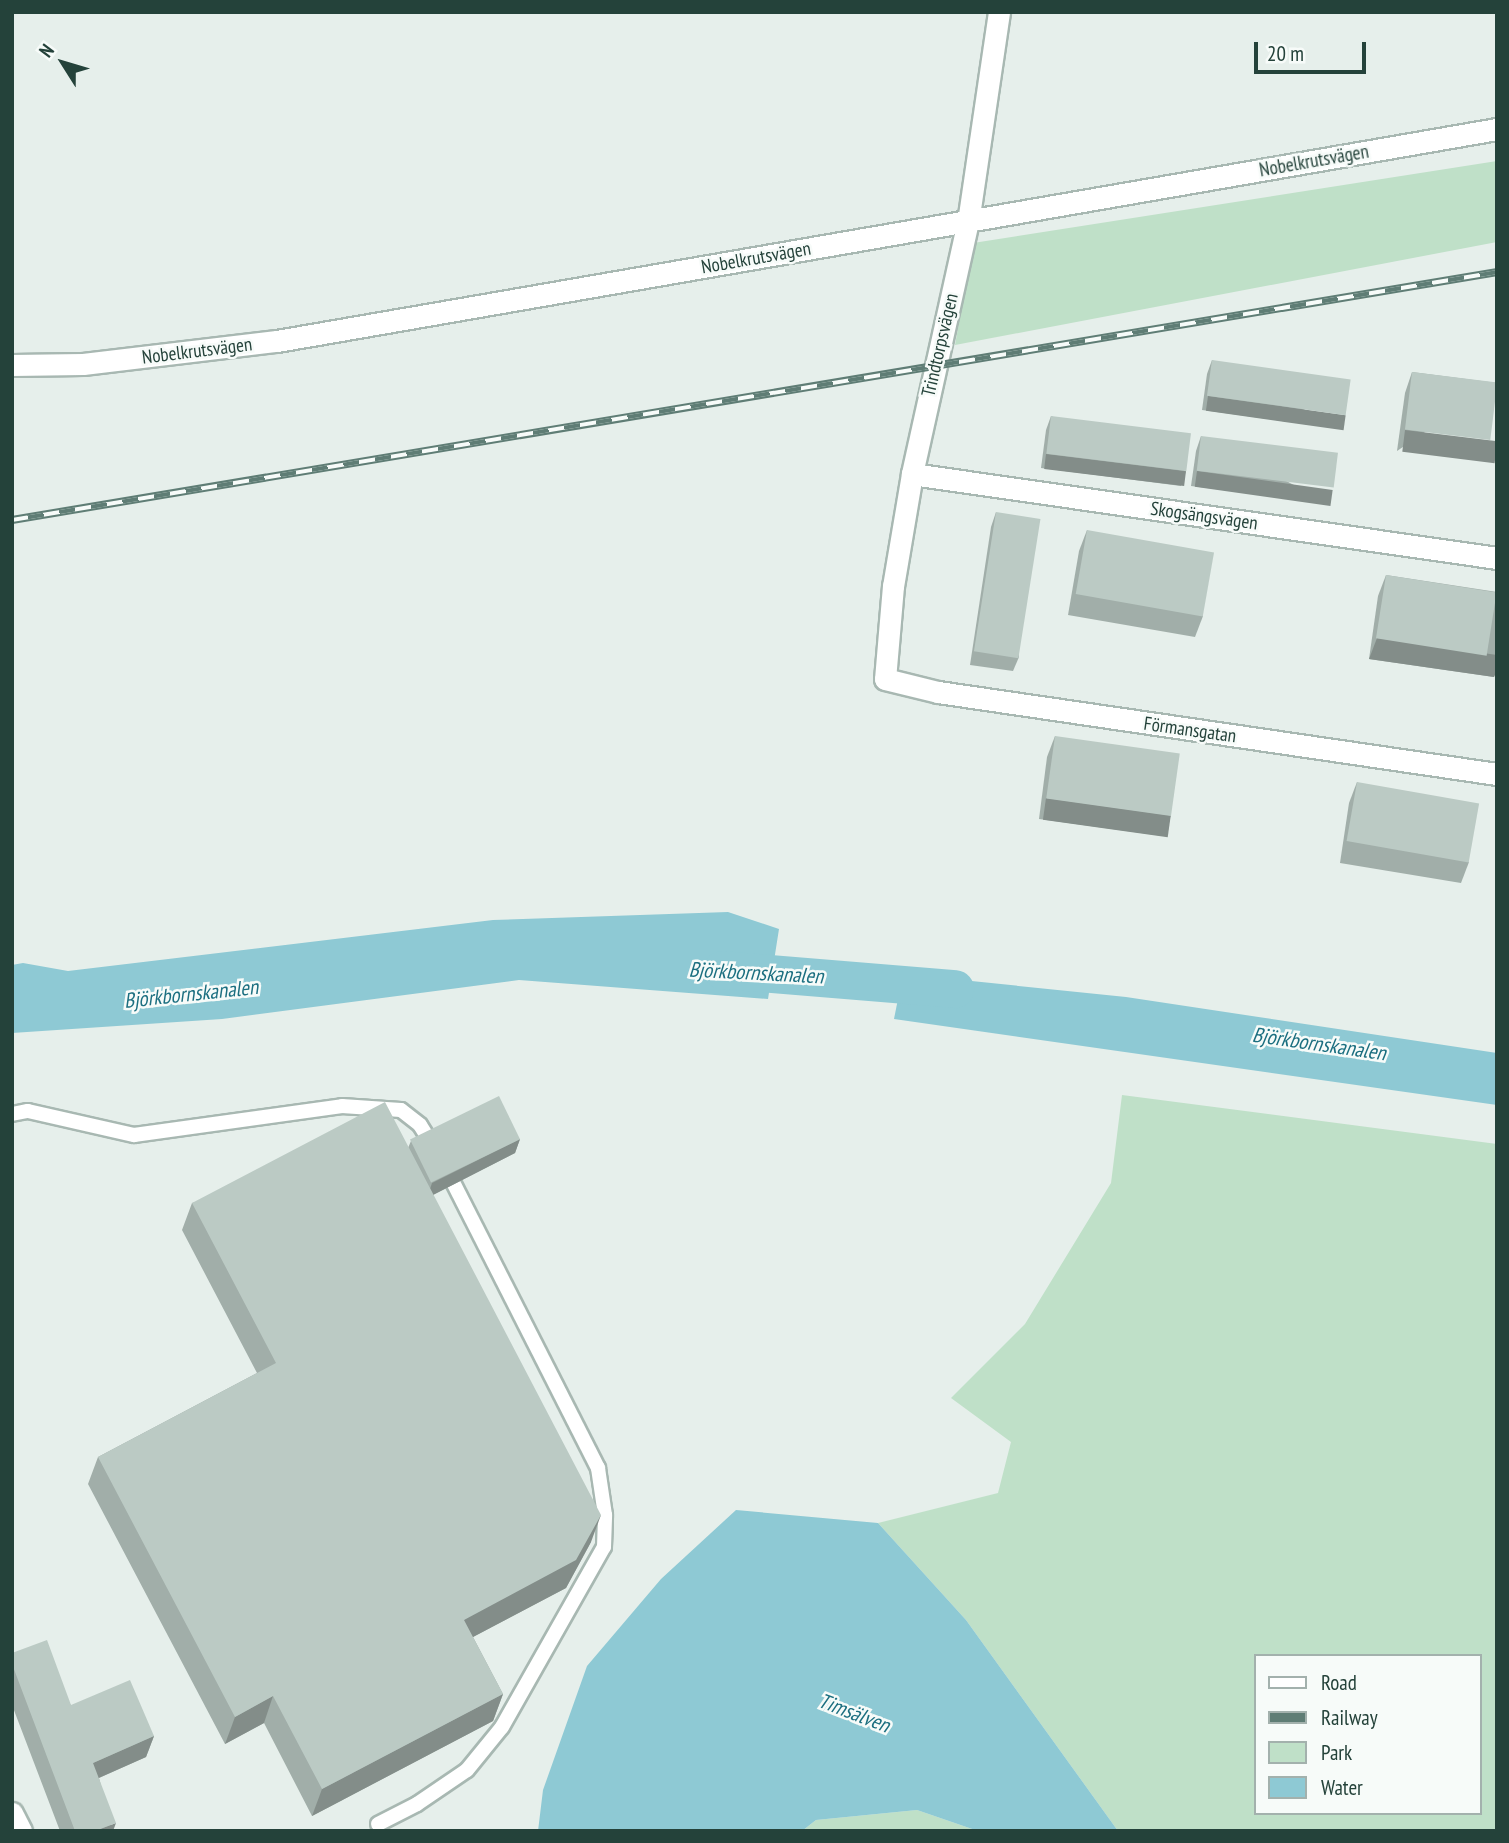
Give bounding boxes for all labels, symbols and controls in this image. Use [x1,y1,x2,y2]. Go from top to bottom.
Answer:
north arrow [28,28,98,98]
scale bar [1257,28,1369,72]
text: N [34,39,59,62]
text: 20 m [1267,40,1304,67]
street label: Nobelkrutsvägen [1257,140,1371,182]
street label: Nobelkrutsvägen [699,237,813,279]
street label: Trindtorpsvägen [917,291,963,399]
street label: Nobelkrutsvägen [141,333,253,369]
street label: Skogsängsvägen [1149,497,1259,535]
street label: Förmansgatan [1142,712,1238,748]
water label: Björkbornskanalen [688,957,824,989]
water label: Björkbornskanalen [123,974,259,1014]
water label: Björkbornskanalen [1251,1022,1387,1066]
legend [1254,1654,1481,1815]
text: Road [1321,1669,1357,1696]
water label: Timsälven [815,1688,893,1738]
text: Railway [1321,1704,1378,1731]
text: Park [1321,1739,1352,1766]
text: Water [1321,1774,1363,1801]

